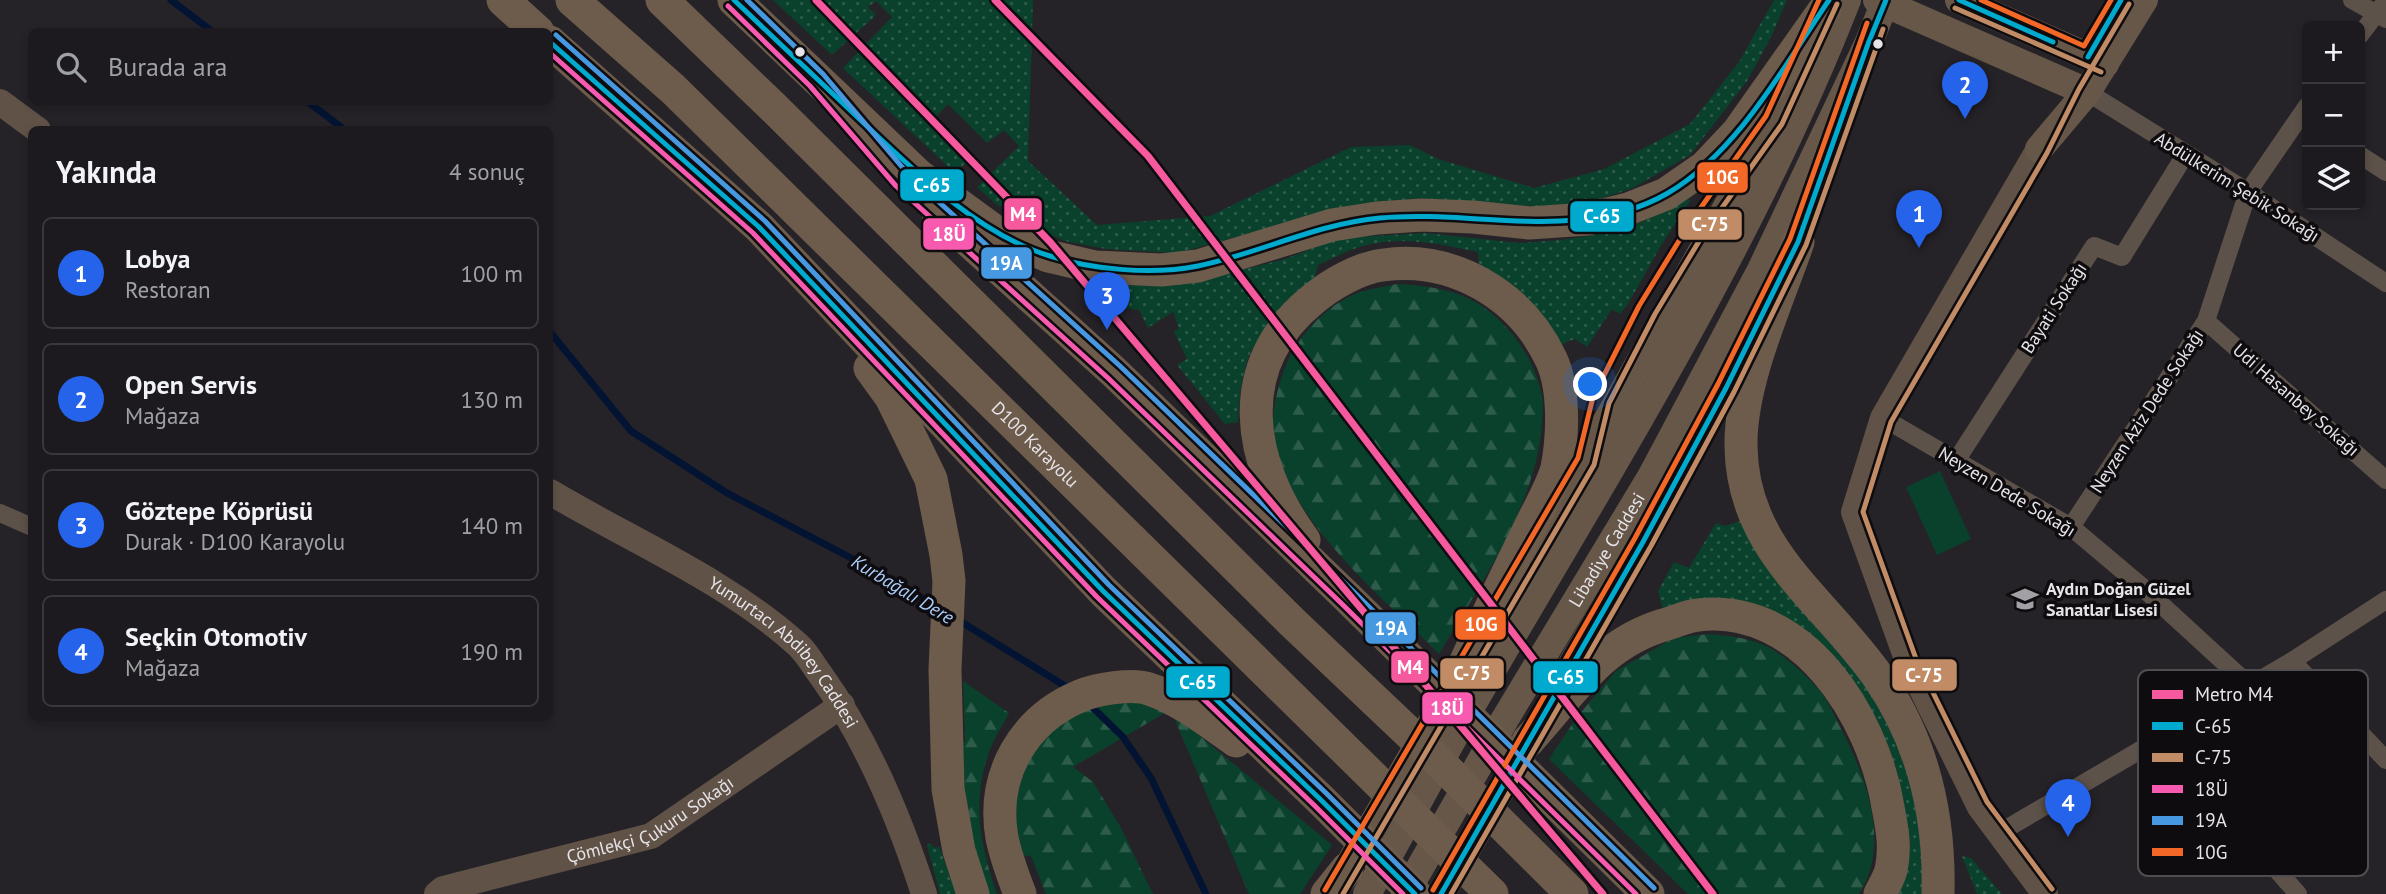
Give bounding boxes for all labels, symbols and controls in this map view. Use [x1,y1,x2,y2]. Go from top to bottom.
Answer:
map controls [2302,21,2365,210]
button: + [2302,21,2365,84]
search box [28,28,553,105]
unlabelled marker [1871,37,1885,51]
unlabelled marker [793,45,807,59]
icon: search [52,48,90,86]
text: Burada ara [108,50,227,83]
pin: 2 [1942,61,1988,119]
button: − [2302,84,2365,147]
street label: Abdülkerim Şebik Sokağı [2151,126,2324,247]
button: layers [2302,147,2365,210]
text: Yakında [56,152,157,191]
text: 4 sonuç [449,157,525,186]
line badge: 10G [1696,161,1749,194]
text: 10G [1705,165,1739,189]
line badge: C-65 [899,168,965,202]
text: C-65 [913,173,951,197]
pin: 1 [1896,190,1942,248]
line badge: M4 [1003,197,1043,231]
line badge: C-65 [1569,200,1635,233]
text: M4 [1010,202,1036,226]
text: C-65 [1583,204,1621,228]
line badge: C-75 [1677,208,1743,241]
text: C-75 [1691,212,1729,236]
line badge: 18Ü [922,217,975,251]
text: 18Ü [932,222,966,246]
text: Lobya [125,242,190,275]
line badge: 19A [980,246,1033,280]
text: 19A [989,251,1023,275]
street label: Bayati Sokağı [2016,258,2091,357]
text: 1 [74,259,88,288]
text: 100 m [461,259,523,288]
pin: 3 [1084,272,1130,330]
text: Restoran [125,275,211,304]
street label: Neyzen Aziz Dede Sokağı [2085,324,2208,497]
street label: Udi Hasanbey Sokağı [2228,338,2365,461]
your location [1573,367,1607,401]
text: Open Servis [125,368,257,401]
text: 2 [74,385,88,414]
text: 130 m [461,385,523,414]
street label: D100 Karayolu [987,396,1084,492]
text: Mağaza [125,401,200,430]
street label: Neyzen Dede Sokağı [1934,441,2080,542]
street label: Libadiye Caddesi [1563,488,1650,611]
text: Göztepe Köprüsü [125,494,313,527]
text: 3 [74,511,88,540]
text: 140 m [461,511,523,540]
text: Durak · D100 Karayolu [125,527,345,556]
water label: Kurbağalı Dere [847,549,959,629]
street label: Yumurtacı Abdibey Caddesi [704,571,864,732]
place label: Aydın Doğan Güzel Sanatlar Lisesi [2046,577,2191,621]
school or university icon: Aydın Doğan Güzel Sanatlar Lisesi [2010,584,2040,614]
line badge: 10G [1454,608,1507,641]
line badge: 19A [1364,611,1417,645]
text: 10G [1464,612,1498,636]
text: 19A [1374,616,1408,640]
text: Seçkin Otomotiv [125,620,307,653]
text: 4 [74,637,88,666]
text: 190 m [461,637,523,666]
line badge: M4 [1390,650,1430,684]
text: Mağaza [125,653,200,682]
text: M4 [1397,655,1423,679]
line badge: C-75 [1439,657,1505,690]
line badge: C-75 [1891,658,1958,692]
line badge: C-65 [1532,660,1599,694]
text: C-75 [1453,661,1491,685]
text: C-75 [1905,663,1943,687]
line badge: C-65 [1165,665,1231,699]
text: C-65 [1547,665,1585,689]
text: C-65 [1179,670,1217,694]
legend [2138,670,2368,876]
text: Metro M4 [2195,682,2273,706]
line badge: 18Ü [1421,691,1474,725]
text: 18Ü [1430,696,1464,720]
text: C-65 [2195,714,2232,738]
text: C-75 [2195,745,2232,769]
street label: Çömlekçi Çukuru Sokağı [564,771,738,868]
text: 18Ü [2195,777,2228,801]
pin: 4 [2045,779,2091,837]
text: 19A [2195,808,2227,832]
text: 10G [2195,840,2227,864]

